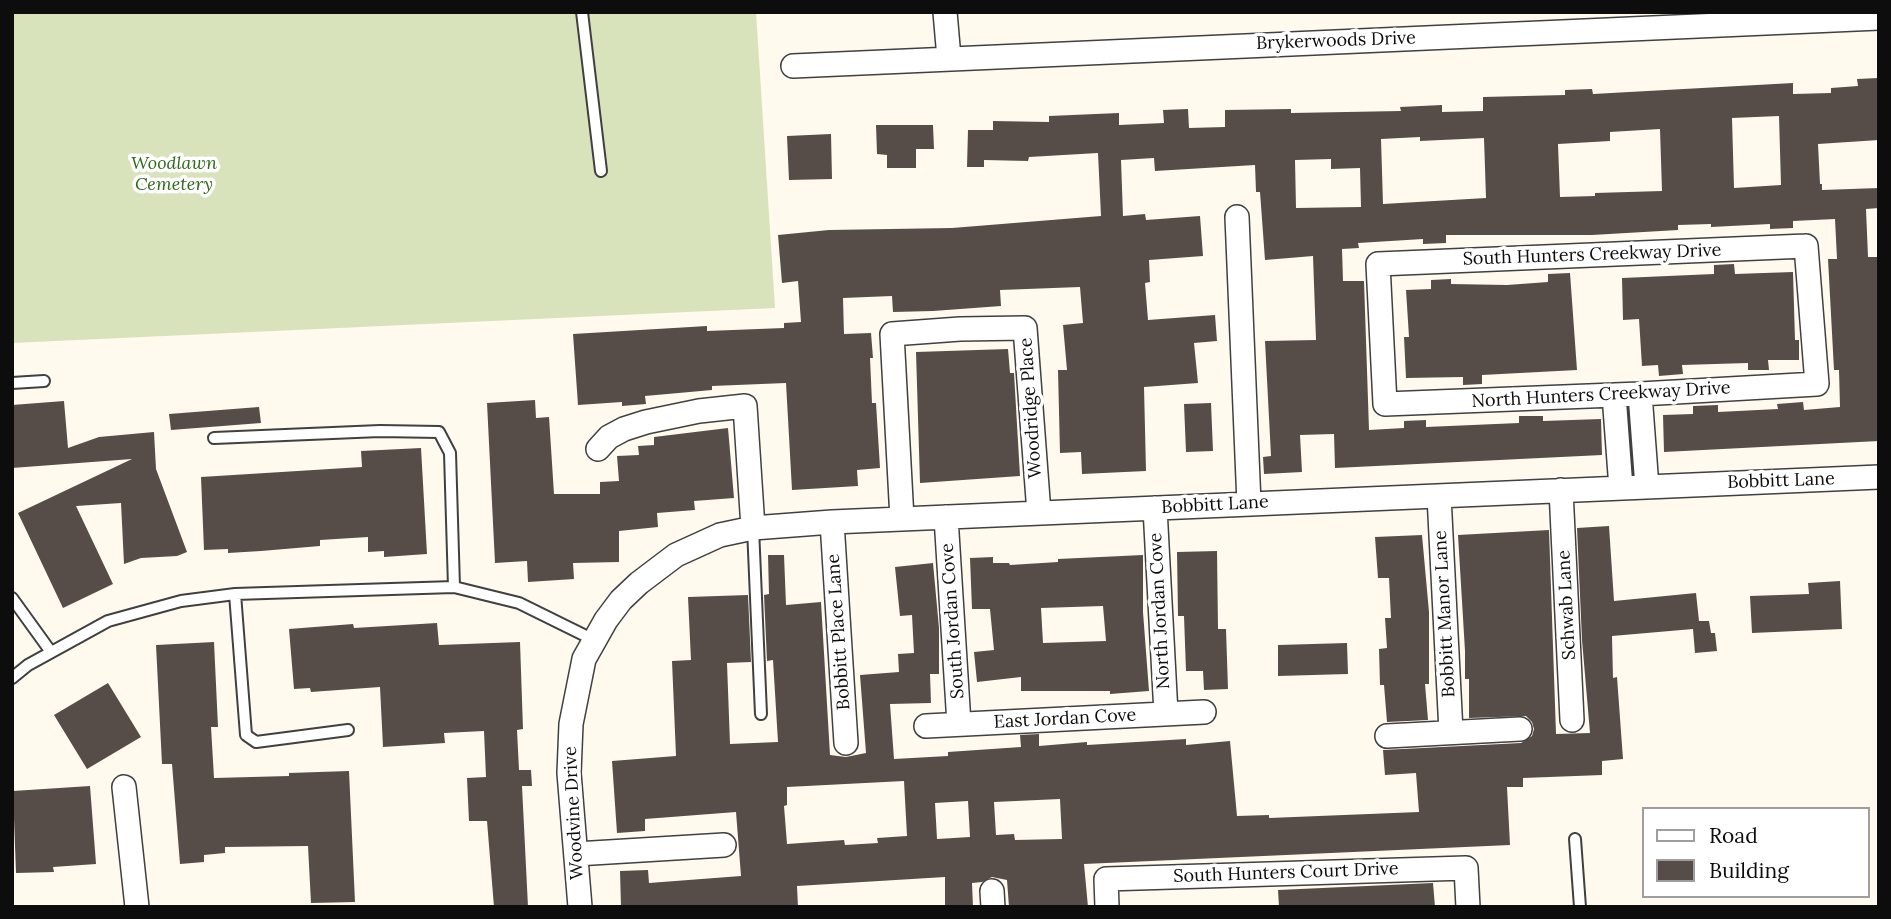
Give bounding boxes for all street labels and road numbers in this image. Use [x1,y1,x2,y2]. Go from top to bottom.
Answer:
street label: Brykerwoods Drive [1256,27,1416,55]
street label: South Hunters Creekway Drive [1462,240,1722,270]
street label: Woodridge Place [1015,337,1047,479]
street label: North Hunters Creekway Drive [1471,377,1731,413]
street label: Bobbitt Lane [1727,468,1835,494]
street label: Bobbitt Lane [1161,491,1269,519]
street label: Bobbitt Manor Lane [1430,530,1460,698]
street label: North Jordan Cove [1145,532,1175,690]
street label: South Jordan Cove [937,542,969,700]
street label: Schwab Lane [1553,550,1581,660]
street label: Bobbitt Place Lane [823,553,855,711]
street label: East Jordan Cove [993,704,1137,734]
street label: Woodvine Drive [560,746,588,880]
street label: South Hunters Court Drive [1173,858,1399,888]

